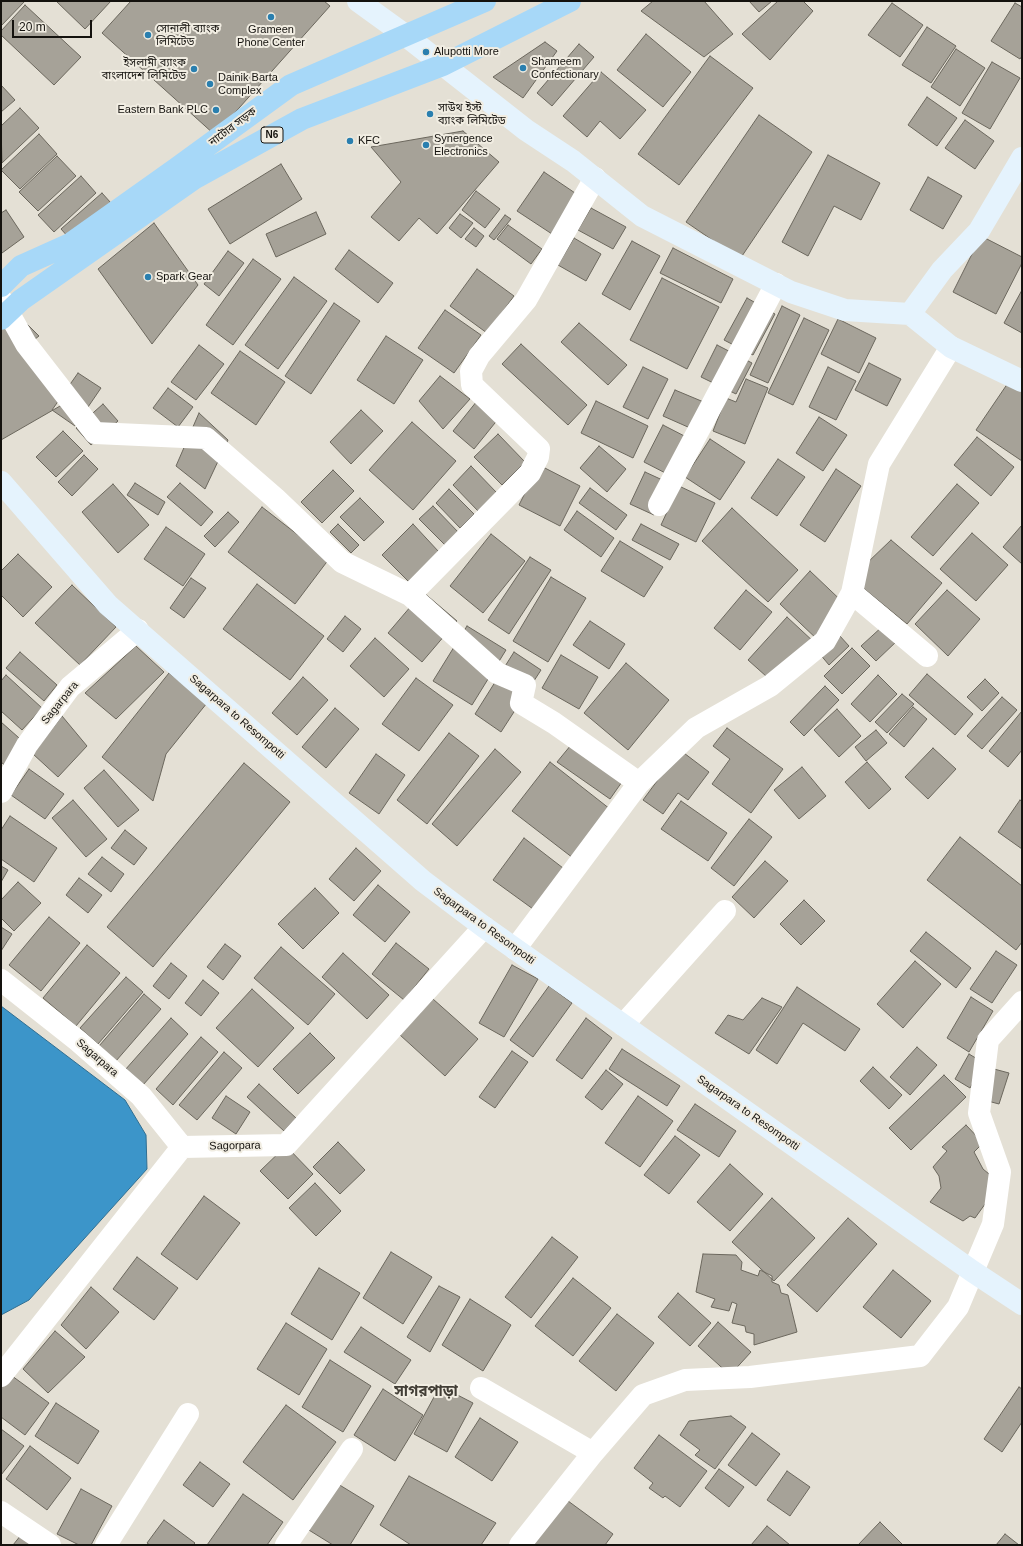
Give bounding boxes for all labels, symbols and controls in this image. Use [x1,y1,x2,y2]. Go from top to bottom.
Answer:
scale bar [14,12,94,38]
marker: Grameen Phone Center [266,12,276,22]
text: 20 m [19,20,46,34]
place label: সোনালী ব্যাংক লিমিটেড [156,22,219,48]
place label: Grameen Phone Center [237,23,305,49]
marker: সোনালী ব্যাংক লিমিটেড [143,30,153,40]
place label: Alupotti More [434,45,499,59]
marker: Alupotti More [421,47,431,57]
place label: Shameem Confectionary [531,55,599,81]
place label: ইসলামী ব্যাংক বাংলাদেশ লিমিটেড [102,56,186,82]
marker: Shameem Confectionary [518,63,528,73]
marker: ইসলামী ব্যাংক বাংলাদেশ লিমিটেড [189,64,199,74]
place label: Dainik Barta Complex [218,71,278,97]
marker: Dainik Barta Complex [205,79,215,89]
place label: সাউথ ইস্ট ব্যাংক লিমিটেড [438,101,506,127]
place label: Eastern Bank PLC [118,103,208,117]
street label: নাটোর সড়ক [207,105,259,149]
marker: Eastern Bank PLC [211,105,221,115]
marker: সাউথ ইস্ট ব্যাংক লিমিটেড [425,109,435,119]
road number: N6 [261,127,283,143]
place label: Synergence Electronics [434,132,493,158]
place label: KFC [358,134,380,148]
marker: KFC [345,136,355,146]
marker: Synergence Electronics [421,140,431,150]
place label: Spark Gear [156,270,212,284]
marker: Spark Gear [143,272,153,282]
street label: Sagarpara to Resompotti [187,672,287,762]
street label: Sagarpara [39,679,81,727]
street label: Sagarpara to Resompotti [431,885,537,967]
street label: Sagarpara [73,1036,121,1080]
street label: Sagarpara to Resompotti [694,1073,802,1153]
street label: Sagorpara [209,1139,261,1153]
district label: সাগরপাড়া [394,1383,458,1401]

